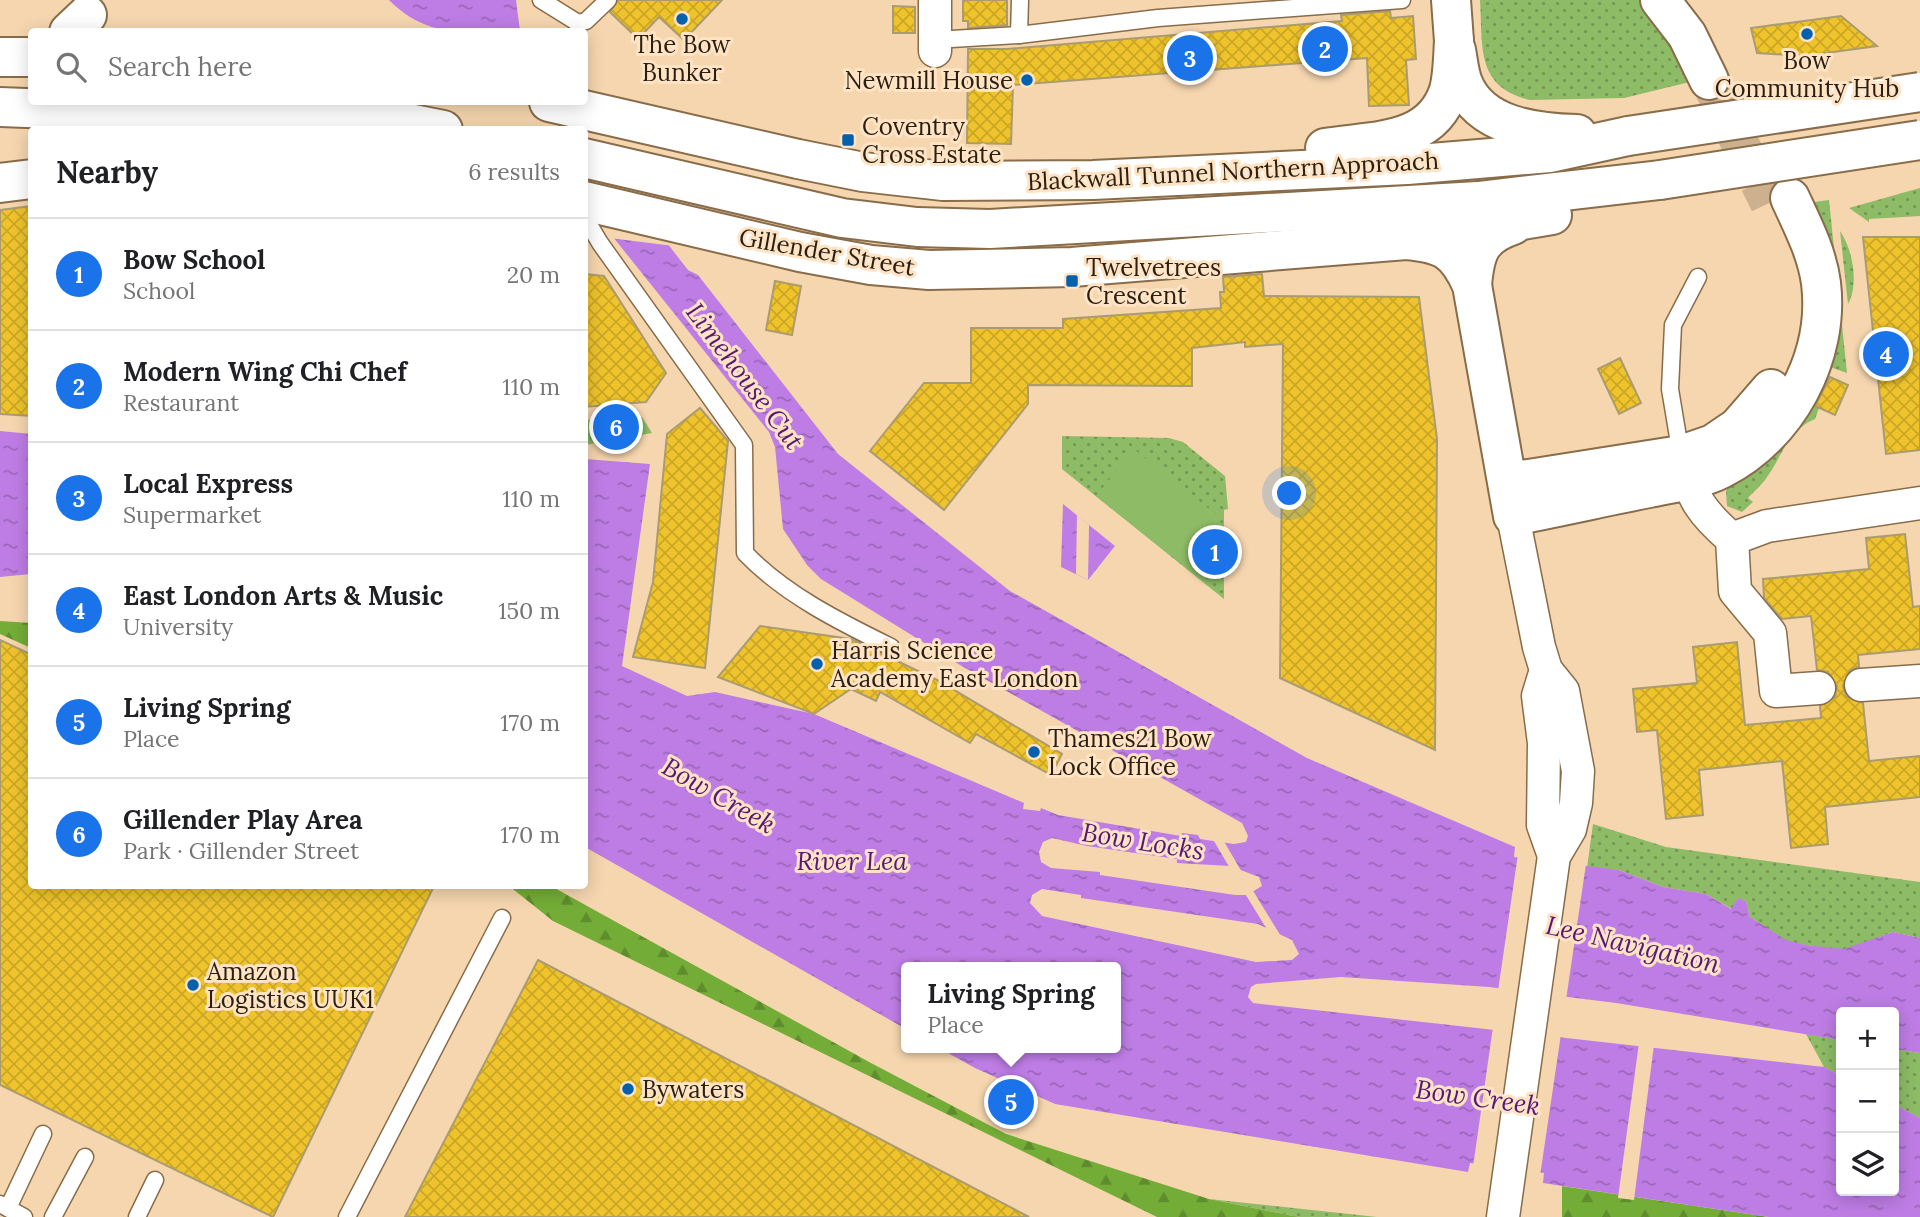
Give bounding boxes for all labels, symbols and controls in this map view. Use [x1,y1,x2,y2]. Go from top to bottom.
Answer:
marker: The Bow Bunker [674,11,690,27]
pin: 2 [1302,23,1348,75]
marker: Bow Community Hub [1799,26,1815,42]
search box [28,28,588,105]
place label: The Bow Bunker [633,29,731,88]
pin: 3 [1167,32,1213,84]
place label: Bow Community Hub [1715,45,1899,104]
icon: search [52,48,90,86]
text: Search here [108,50,252,83]
place label: Newmill House [845,65,1013,96]
marker: Newmill House [1019,72,1035,88]
place label: Coventry Cross Estate [862,111,1001,170]
marker: Coventry Cross Estate [840,132,856,148]
street label: Blackwall Tunnel Northern Approach [1026,145,1440,197]
text: Nearby [56,153,158,191]
text: 6 results [468,157,560,186]
street label: Gillender Street [737,221,918,283]
text: Bow School [123,243,265,276]
place label: Twelvetrees Crescent [1086,252,1221,311]
text: 1 [74,260,84,289]
text: 20 m [507,260,560,289]
marker: Twelvetrees Crescent [1064,273,1080,289]
text: School [123,276,195,305]
water label: Limehouse Cut [679,296,811,456]
pin: 4 [1863,328,1909,380]
text: Modern Wing Chi Chef [123,355,407,388]
text: 2 [73,372,85,401]
text: 110 m [502,372,560,401]
text: Restaurant [123,388,239,417]
pin: 6 [593,401,639,453]
text: Local Express [123,467,293,500]
your location [1272,476,1306,510]
text: 3 [73,484,85,513]
text: 110 m [502,484,560,513]
text: Supermarket [123,500,261,529]
pin: 1 [1192,526,1238,578]
text: East London Arts & Music [123,579,443,612]
text: 4 [73,596,85,625]
text: 150 m [498,596,560,625]
text: University [123,612,233,641]
place label: Harris Science Academy East London [830,635,1078,694]
marker: Harris Science Academy East London [809,656,825,672]
text: Living Spring [123,691,290,724]
text: 5 [73,708,85,737]
text: 170 m [500,708,560,737]
place label: Thames21 Bow Lock Office [1048,723,1212,782]
text: Place [123,724,180,753]
marker: Thames21 Bow Lock Office [1026,744,1042,760]
water label: Bow Creek [657,749,781,841]
text: Gillender Play Area [123,803,363,836]
water label: Bow Locks [1080,815,1206,867]
text: 6 [72,820,86,849]
text: 170 m [500,820,560,849]
text: Park · Gillender Street [123,836,359,865]
water label: River Lea [796,844,908,877]
water label: Lee Navigation [1543,908,1723,980]
place label: Amazon Logistics UUK1 [206,956,374,1015]
popup [901,962,1121,1053]
marker: Amazon Logistics UUK1 [185,977,201,993]
text: Living Spring [927,977,1095,1010]
map controls [1836,1007,1899,1196]
button: + [1836,1007,1899,1070]
text: Place [927,1010,984,1039]
button: − [1836,1070,1899,1133]
water label: Bow Creek [1414,1072,1542,1122]
place label: Bywaters [642,1074,744,1105]
pin: 5 [988,1076,1034,1128]
marker: Bywaters [620,1081,636,1097]
button: layers [1836,1133,1899,1196]

